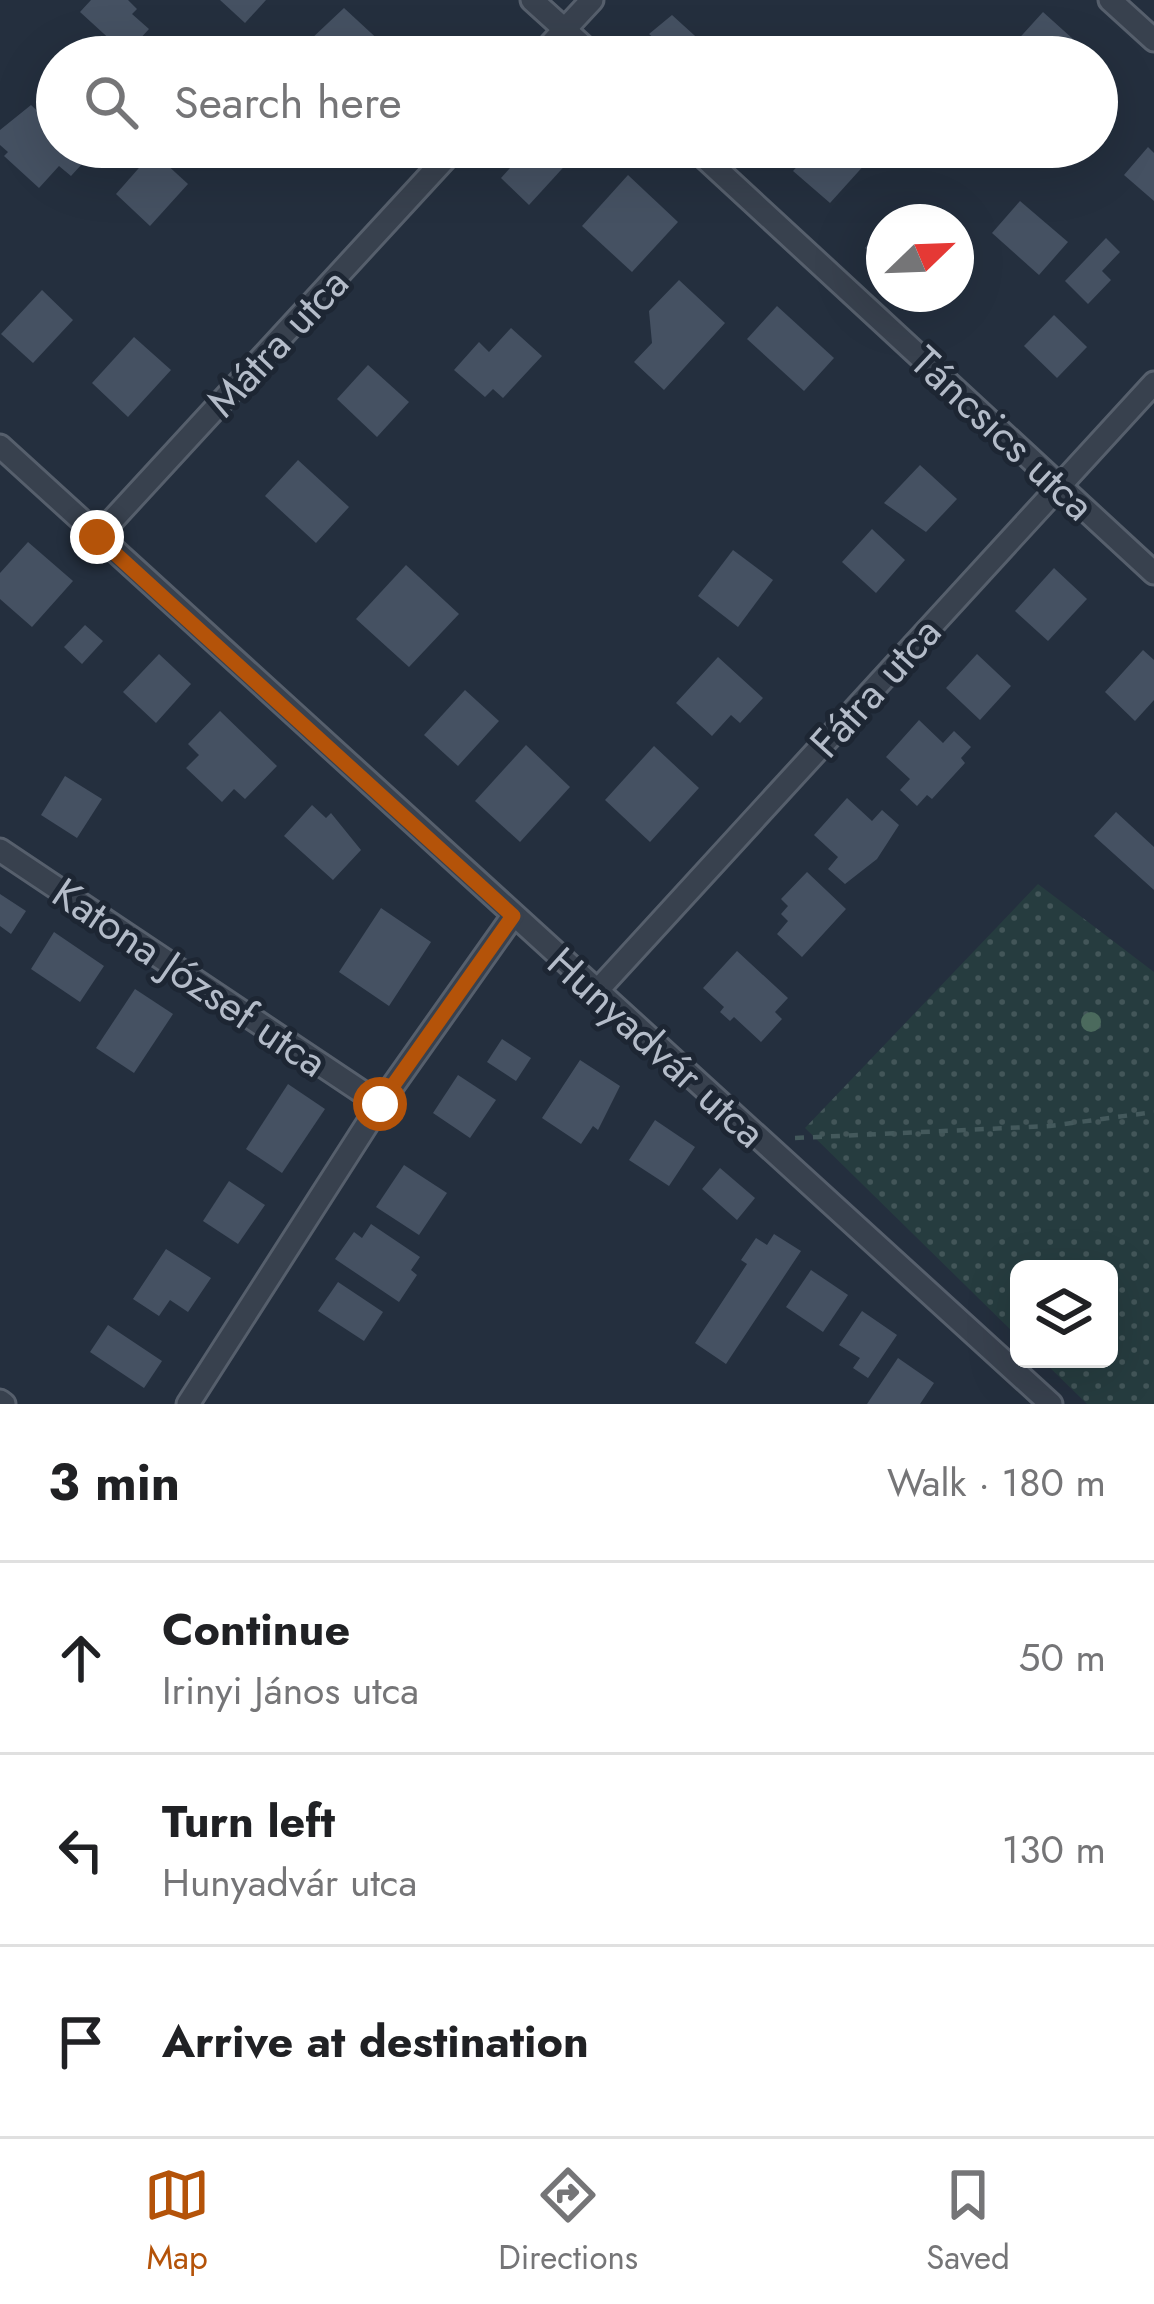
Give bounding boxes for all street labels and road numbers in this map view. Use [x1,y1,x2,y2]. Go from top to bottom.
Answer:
street label: Mátra utca [192,254,362,430]
street label: Táncsics utca [897,332,1108,535]
street label: Fátra utca [795,603,955,771]
street label: Katona József utca [40,863,339,1092]
street label: Hunyadvár utca [534,933,779,1162]

